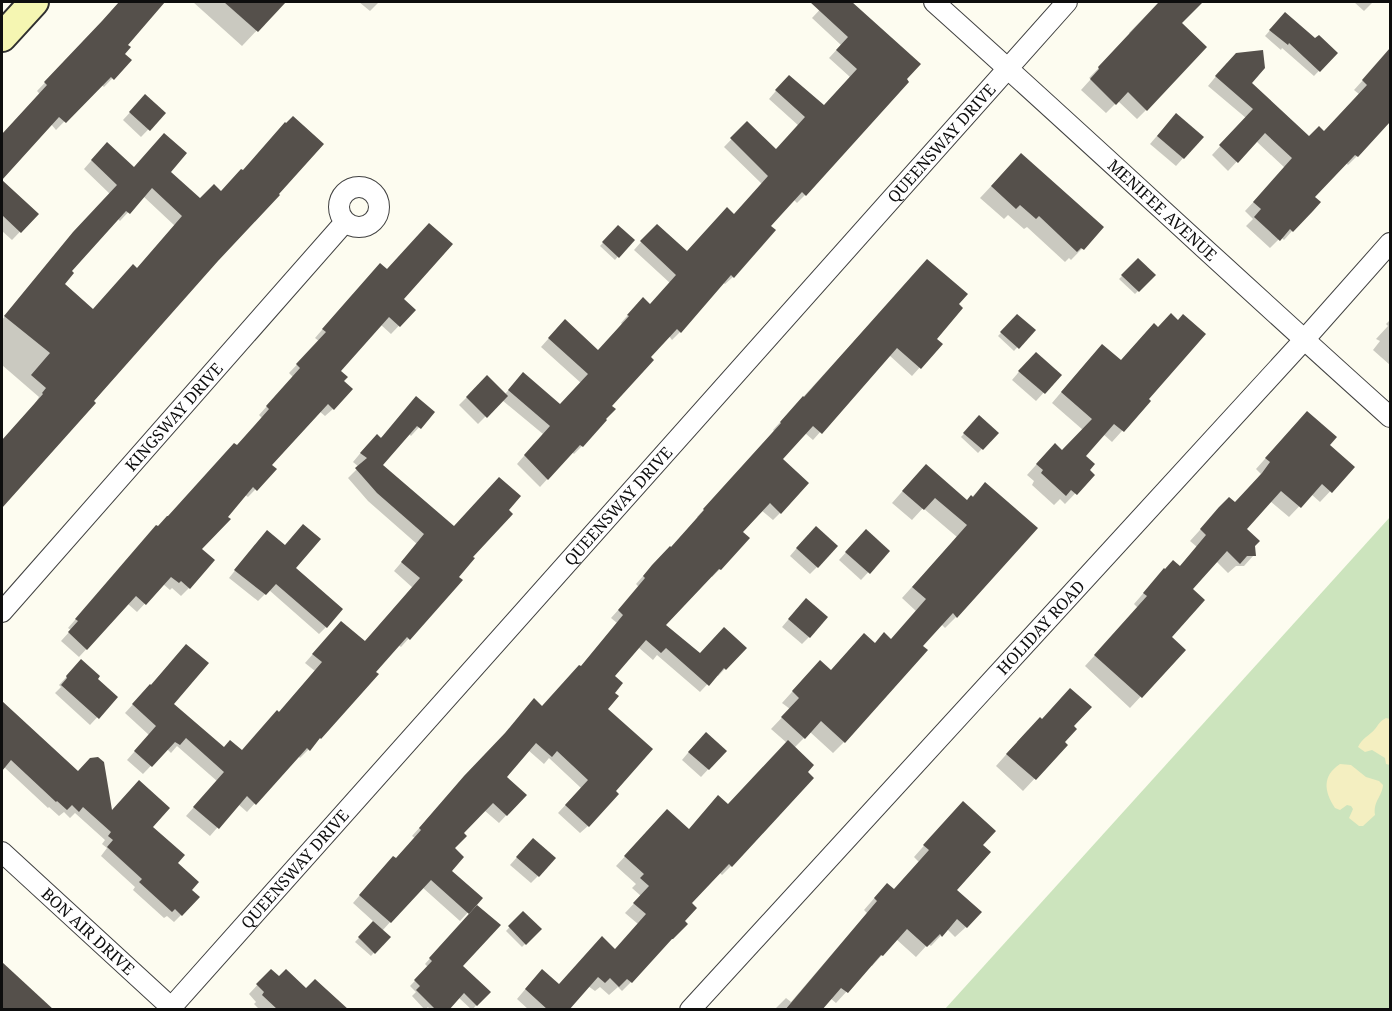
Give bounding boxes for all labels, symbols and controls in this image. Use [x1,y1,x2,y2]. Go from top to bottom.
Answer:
street label: QUEENSWAY DRIVE [882,79,1000,207]
street label: MENIFEE AVENUE [1103,154,1222,266]
street label: KINGSWAY DRIVE [120,358,228,476]
street label: QUEENSWAY DRIVE [559,442,677,570]
street label: HOLIDAY ROAD [992,575,1090,679]
street label: QUEENSWAY DRIVE [236,805,354,933]
street label: BON AIR DRIVE [37,883,140,980]

